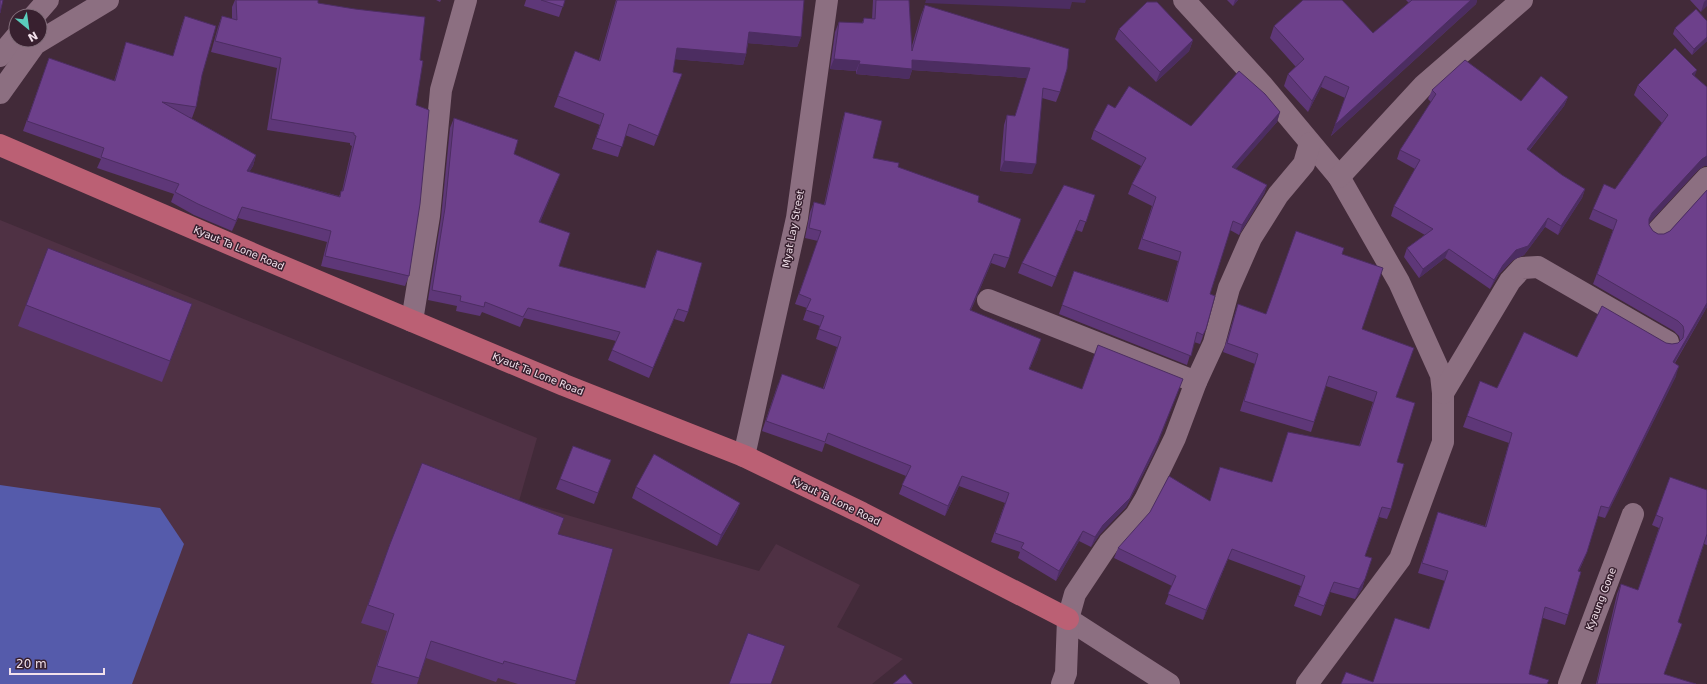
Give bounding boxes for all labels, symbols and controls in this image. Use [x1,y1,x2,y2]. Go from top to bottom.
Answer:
north arrow [8,8,48,48]
text: N [25,28,40,44]
street label: Myat Lay Street [780,189,806,269]
street label: Kyaut Ta Lone Road [192,224,286,272]
street label: Kyaut Ta Lone Road [491,351,585,397]
street label: Kyaut Ta Lone Road [790,475,882,527]
street label: Kyaung Gone [1584,566,1618,632]
scale bar [10,650,104,676]
text: 20 m [16,657,47,671]

